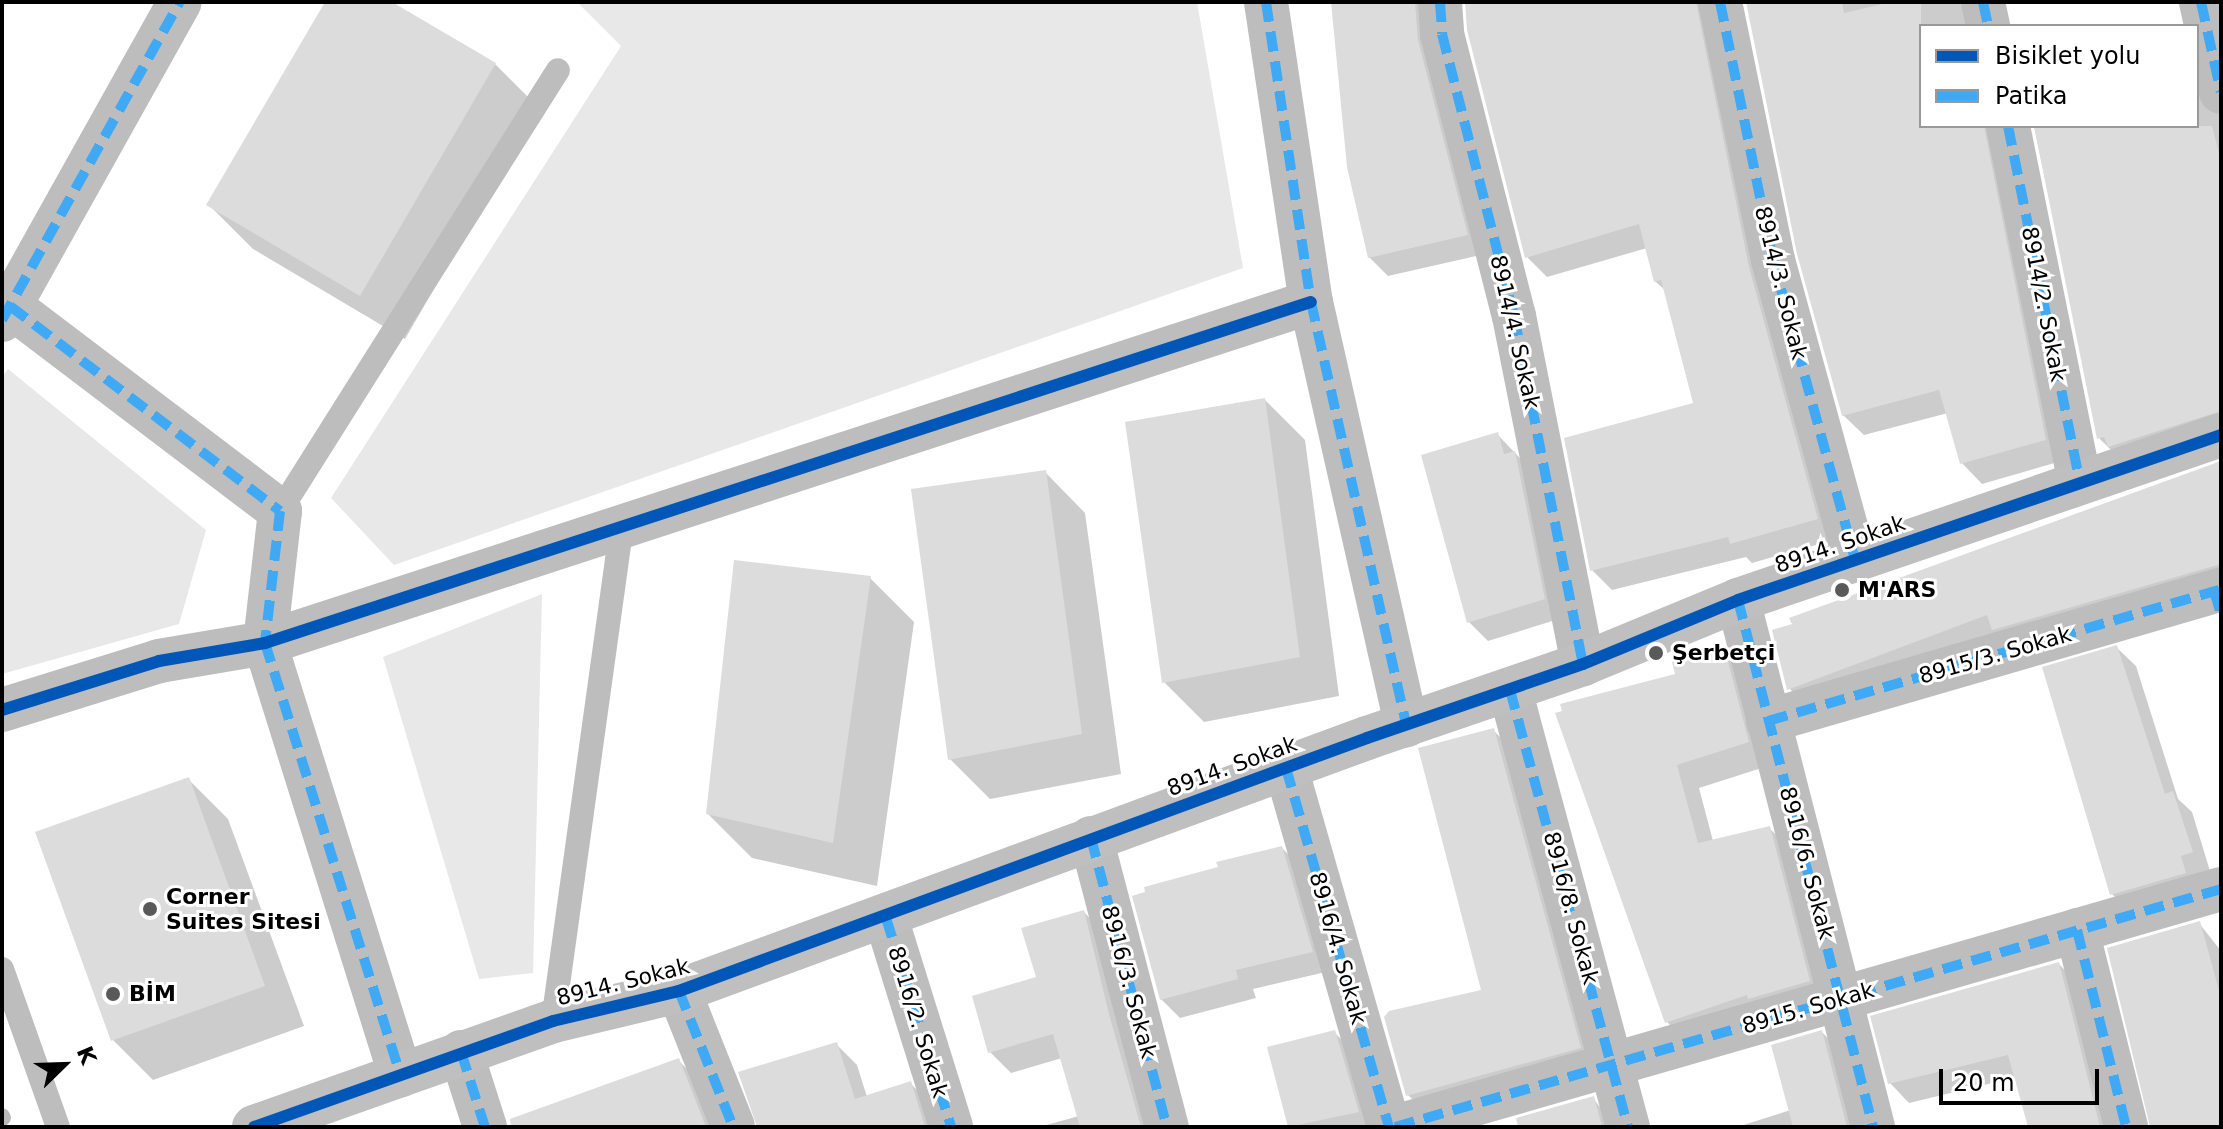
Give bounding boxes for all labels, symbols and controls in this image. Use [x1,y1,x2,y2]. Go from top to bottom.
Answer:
legend [1919,24,2199,128]
text: Bisiklet yolu [1995,42,2140,70]
text: Patika [1995,82,2067,110]
street label: 8914/3. Sokak [1749,203,1813,363]
street label: 8914/2. Sokak [2016,224,2072,384]
street label: 8914/4. Sokak [1484,252,1546,412]
street label: 8914. Sokak [1771,509,1909,579]
place label: M'ARS [1858,577,1936,603]
marker: M'ARS [1833,581,1851,599]
street label: 8915/3. Sokak [1916,621,2074,689]
place label: Şerbetçi [1672,640,1775,666]
marker: Şerbetçi [1647,644,1665,662]
street label: 8914. Sokak [1164,730,1300,802]
street label: 8916/6. Sokak [1774,784,1840,942]
street label: 8916/8. Sokak [1538,829,1604,987]
street label: 8916/4. Sokak [1304,869,1372,1027]
place label: Corner Suites Sitesi [166,883,321,934]
marker: Corner Suites Sitesi [141,900,159,918]
street label: 8916/3. Sokak [1096,903,1162,1061]
street label: 8916/2. Sokak [882,943,954,1101]
street label: 8914. Sokak [554,953,692,1011]
street label: 8915. Sokak [1739,977,1877,1039]
place label: BİM [129,981,176,1007]
marker: BİM [104,985,122,1003]
north arrow [24,1025,104,1105]
text: K [72,1043,101,1068]
scale bar [1943,1053,2103,1103]
text: 20 m [1953,1069,2015,1097]

